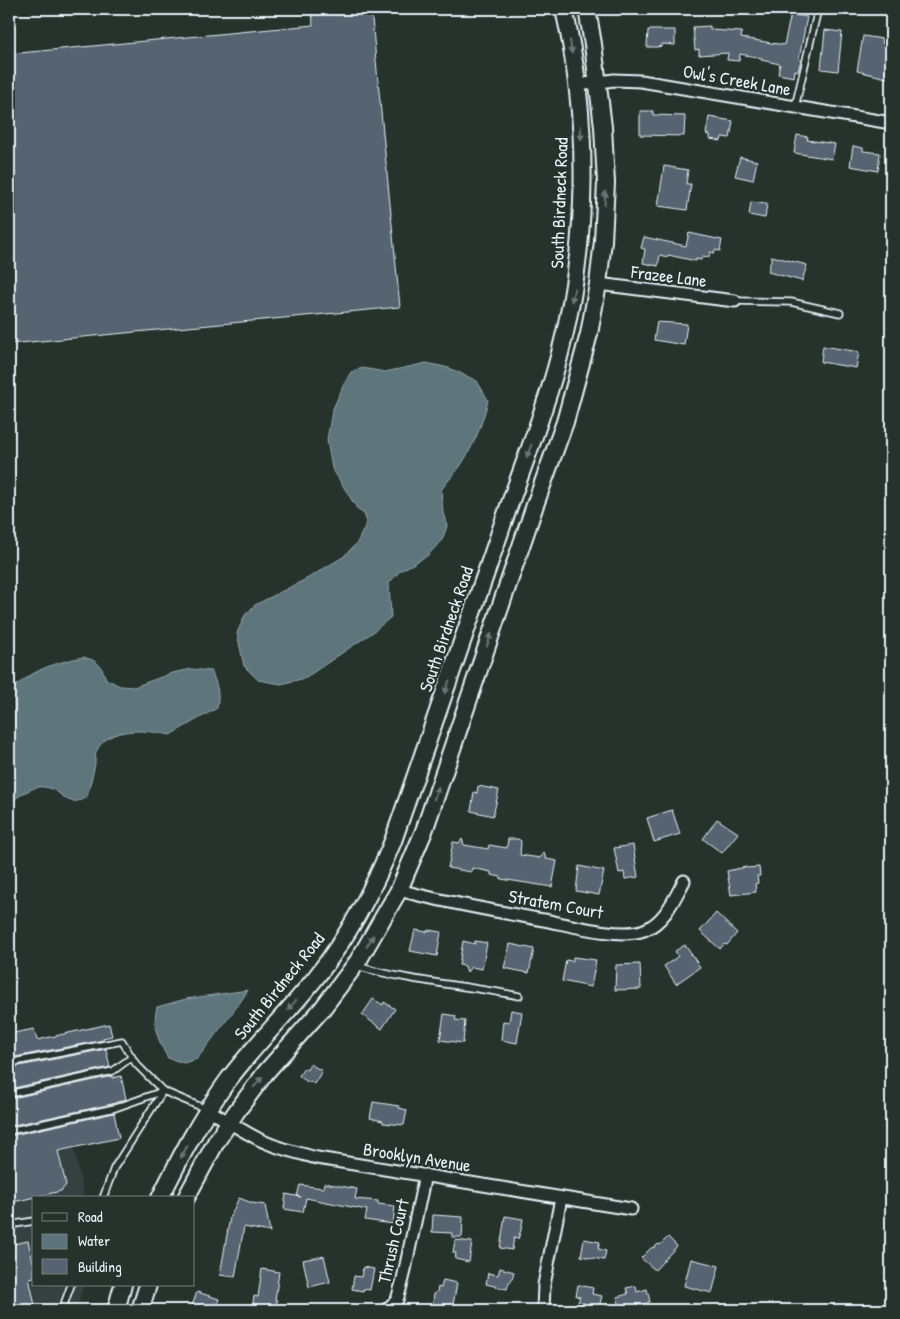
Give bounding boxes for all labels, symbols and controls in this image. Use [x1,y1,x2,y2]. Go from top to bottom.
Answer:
one-way arrow [568,39,576,55]
street label: Owl's Creek Lane [681,58,793,102]
one-way arrow [577,126,585,142]
street label: South Birdneck Road [544,137,574,269]
one-way arrow [602,190,610,206]
street label: Frazee Lane [629,259,708,293]
one-way arrow [569,288,577,303]
one-way arrow [525,444,532,459]
street label: South Birdneck Road [413,563,479,695]
one-way arrow [486,632,494,647]
one-way arrow [443,680,450,695]
one-way arrow [433,786,441,801]
street label: Stratem Court [507,883,606,925]
street label: South Birdneck Road [228,927,330,1045]
one-way arrow [365,935,374,948]
one-way arrow [286,998,297,1011]
one-way arrow [253,1076,264,1089]
street label: Brooklyn Avenue [362,1136,472,1178]
one-way arrow [179,1145,188,1159]
street label: Thrush Court [371,1195,415,1286]
legend [32,1196,195,1286]
text: Road [78,1206,103,1227]
text: Water [78,1230,110,1251]
text: Building [78,1256,122,1277]

